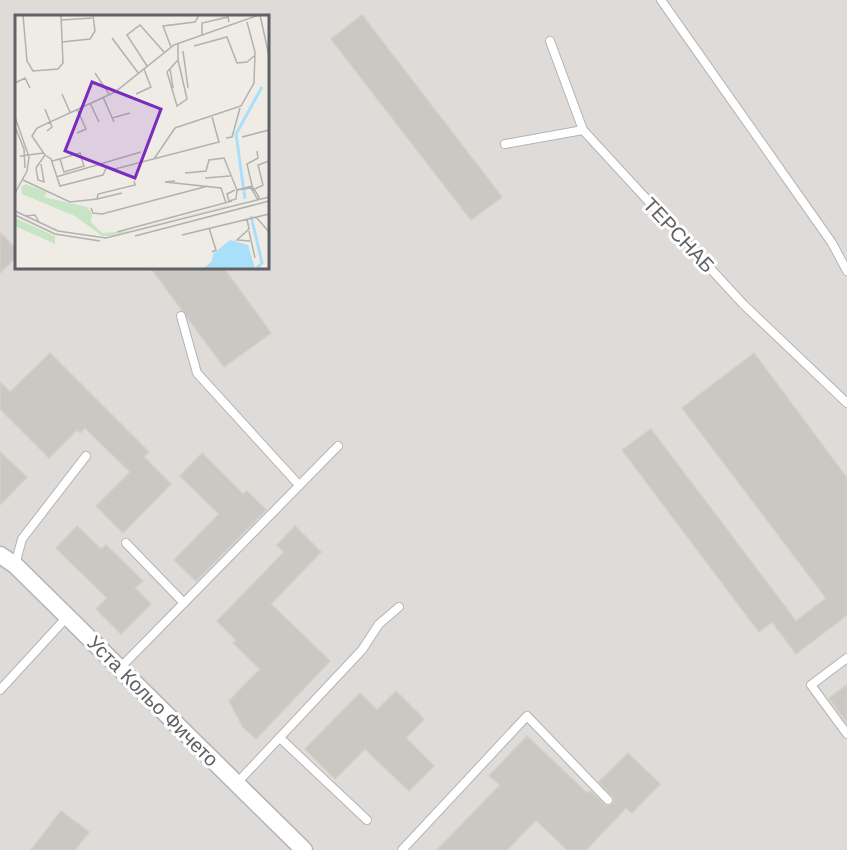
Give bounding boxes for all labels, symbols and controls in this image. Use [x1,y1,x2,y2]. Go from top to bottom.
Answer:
inset map [15,15,268,268]
street label: ТЕРСНАБ [639,193,719,277]
street label: Уста Кольо Фичето [83,631,223,771]

